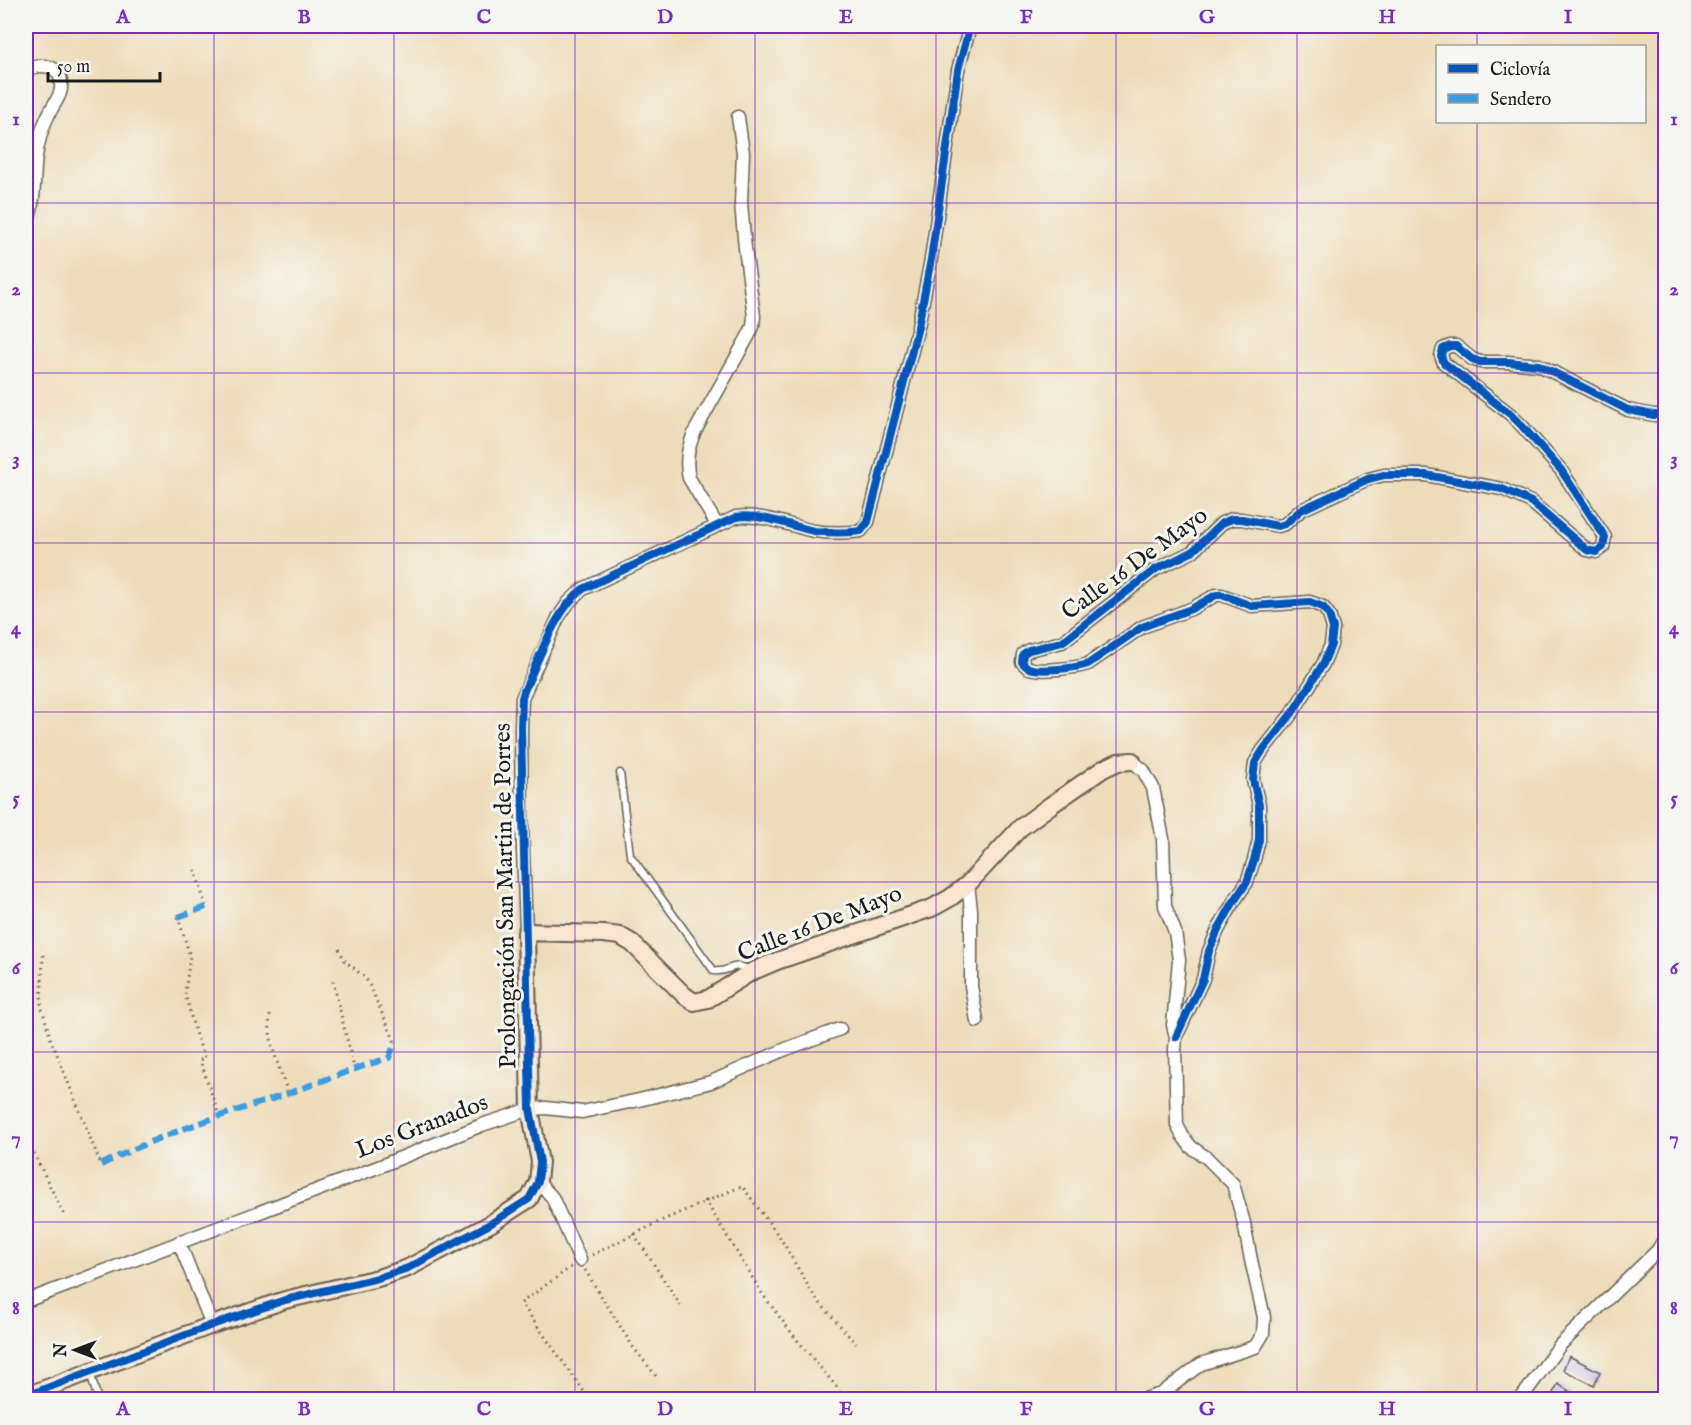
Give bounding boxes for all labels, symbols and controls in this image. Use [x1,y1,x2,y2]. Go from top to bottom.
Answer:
text: A [115,5,131,30]
text: B [297,5,311,30]
text: C [477,5,491,30]
text: D [657,5,673,30]
text: E [839,5,853,30]
text: F [1020,5,1033,30]
text: G [1199,5,1216,30]
text: H [1378,5,1396,30]
text: I [1564,5,1573,30]
scale bar [48,45,160,83]
legend [1436,45,1646,123]
text: 50 m [57,56,90,79]
text: Ciclovía [1490,59,1550,82]
text: Sendero [1490,89,1552,112]
text: 1 [12,107,20,132]
text: 1 [1670,107,1678,132]
text: 2 [11,277,21,302]
text: 2 [1669,277,1679,302]
text: 3 [12,447,20,472]
text: 3 [1670,447,1678,472]
street label: Calle 16 De Mayo [1056,500,1214,628]
text: 4 [11,616,22,641]
text: 4 [1669,616,1680,641]
street label: Prolongación San Martin de Porres [487,723,525,1069]
text: 5 [12,786,20,811]
text: 5 [1670,786,1678,811]
street label: Calle 16 De Mayo [733,878,907,970]
text: 6 [12,956,22,981]
text: 6 [1670,956,1680,981]
street label: Los Granados [351,1088,493,1166]
text: 7 [11,1126,21,1151]
text: 7 [1669,1126,1679,1151]
text: 8 [12,1296,20,1321]
text: 8 [1670,1296,1678,1321]
north arrow [45,1320,105,1380]
text: N [52,1343,72,1358]
text: A [115,1397,131,1422]
text: B [297,1397,311,1422]
text: C [477,1397,491,1422]
text: D [657,1397,673,1422]
text: E [839,1397,853,1422]
text: F [1020,1397,1033,1422]
text: G [1199,1397,1216,1422]
text: H [1378,1397,1396,1422]
text: I [1564,1397,1573,1422]

